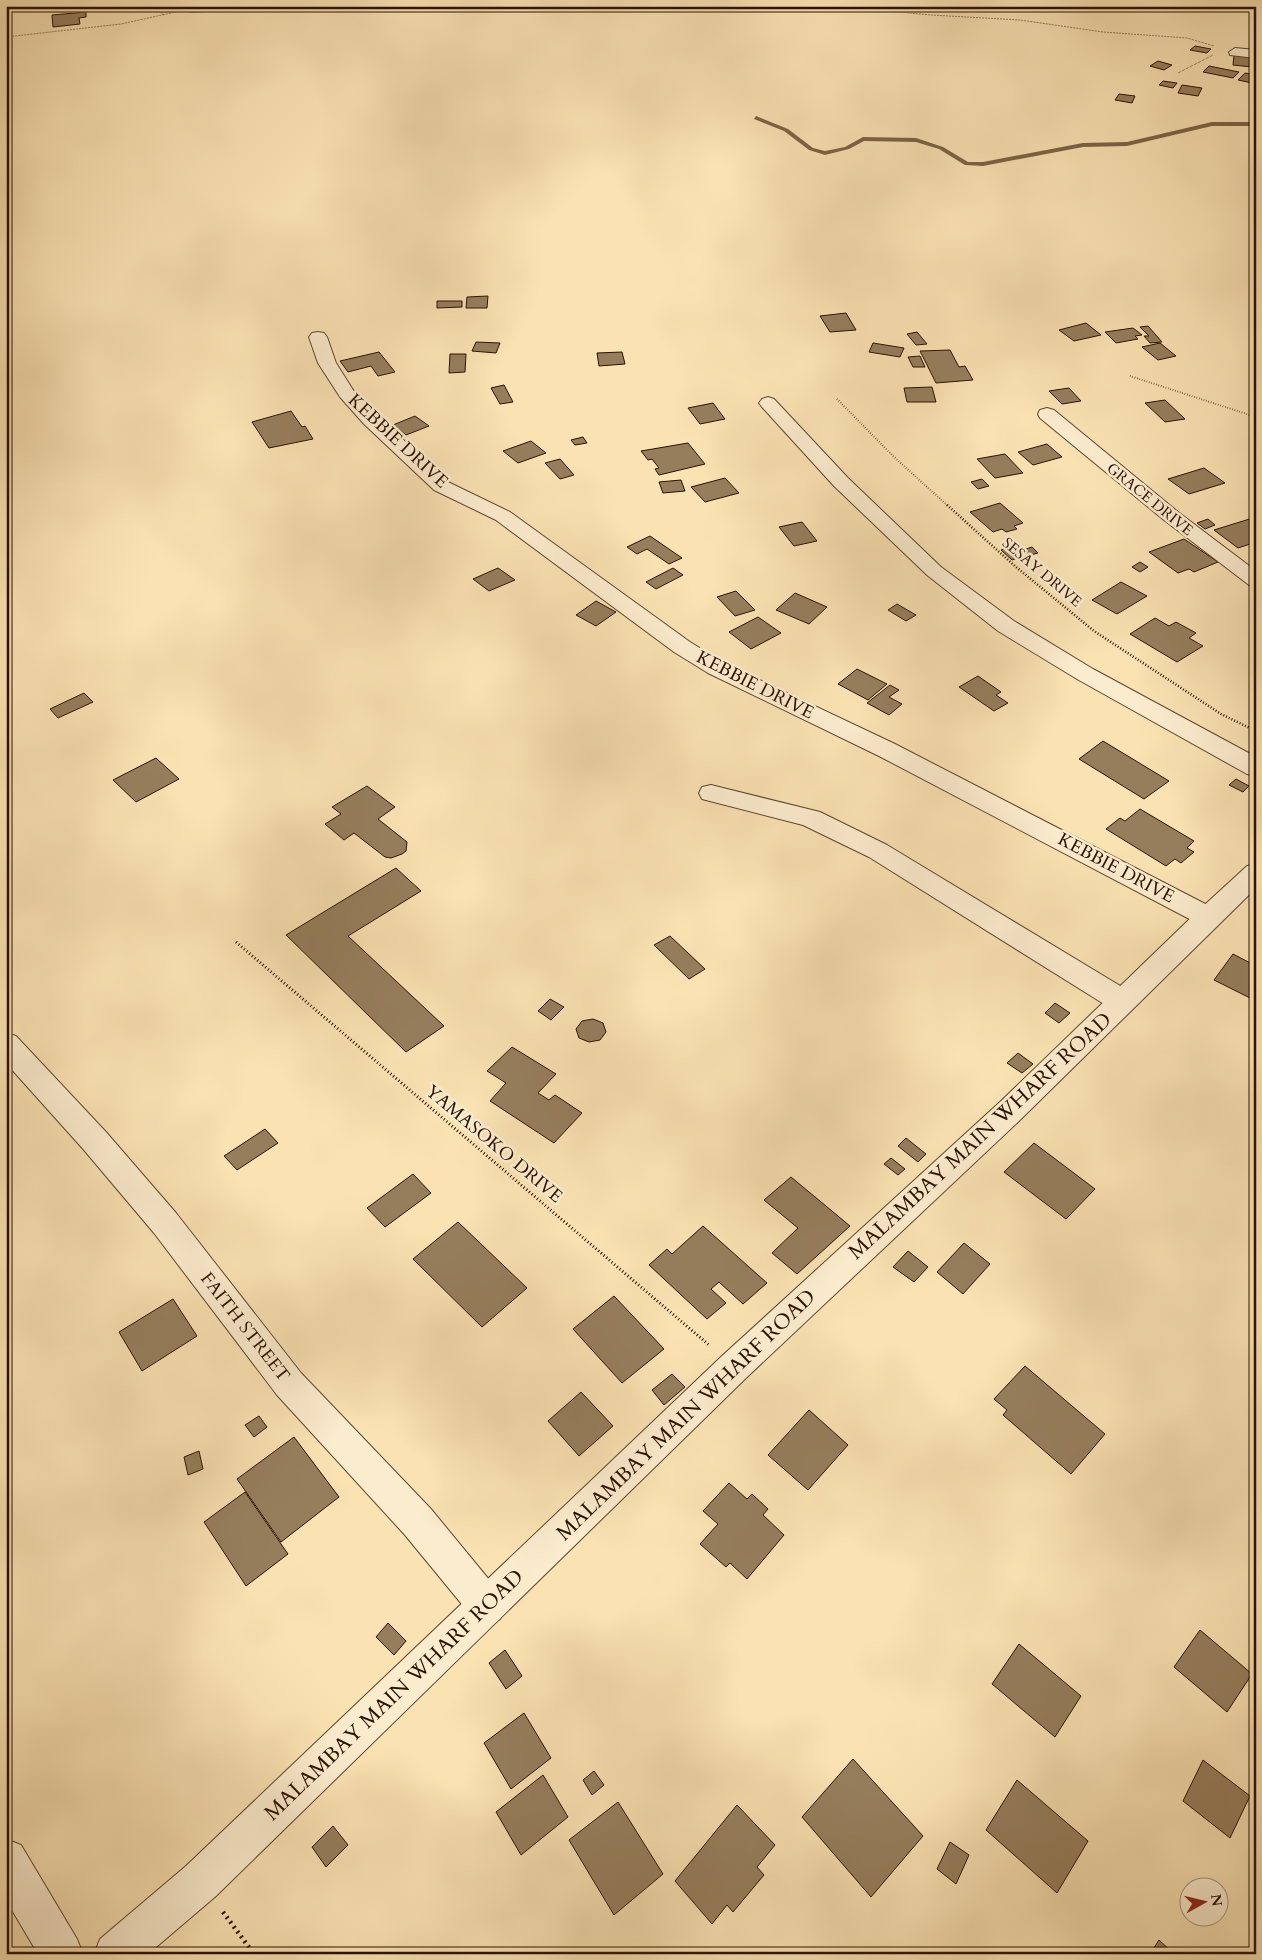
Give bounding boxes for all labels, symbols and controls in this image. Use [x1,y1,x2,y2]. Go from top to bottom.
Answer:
street label: KEBBIE DRIVE [342,388,454,494]
street label: GRACE DRIVE [1103,458,1197,540]
street label: SESAY DRIVE [998,533,1086,611]
street label: KEBBIE DRIVE [692,645,818,725]
street label: KEBBIE DRIVE [1053,827,1179,909]
street label: MALAMBAY MAIN WHARF ROAD [842,1006,1118,1266]
street label: YAMASOKO DRIVE [420,1079,568,1209]
street label: FAITH STREET [194,1267,296,1387]
street label: MALAMBAY MAIN WHARF ROAD [550,1283,822,1547]
street label: MALAMBAY MAIN WHARF ROAD [258,1563,530,1827]
north arrow [1180,1878,1230,1928]
text: N [1206,1893,1227,1908]

